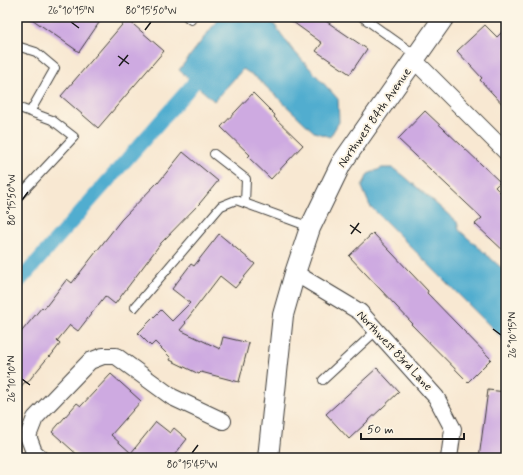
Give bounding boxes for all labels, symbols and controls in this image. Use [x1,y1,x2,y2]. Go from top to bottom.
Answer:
text: 26°10'15"N [48,4,94,18]
text: 80°15'50"W [125,4,177,18]
street label: Northwest 84th Avenue [334,65,416,171]
text: 80°15'50"W [5,174,19,226]
street label: Northwest 83rd Lane [353,307,435,395]
text: 26°10'15"N [506,312,520,358]
text: 26°10'10"N [5,355,19,402]
scale bar [361,415,464,441]
text: 50 m [367,422,394,438]
text: 80°15'45"W [167,458,217,472]

